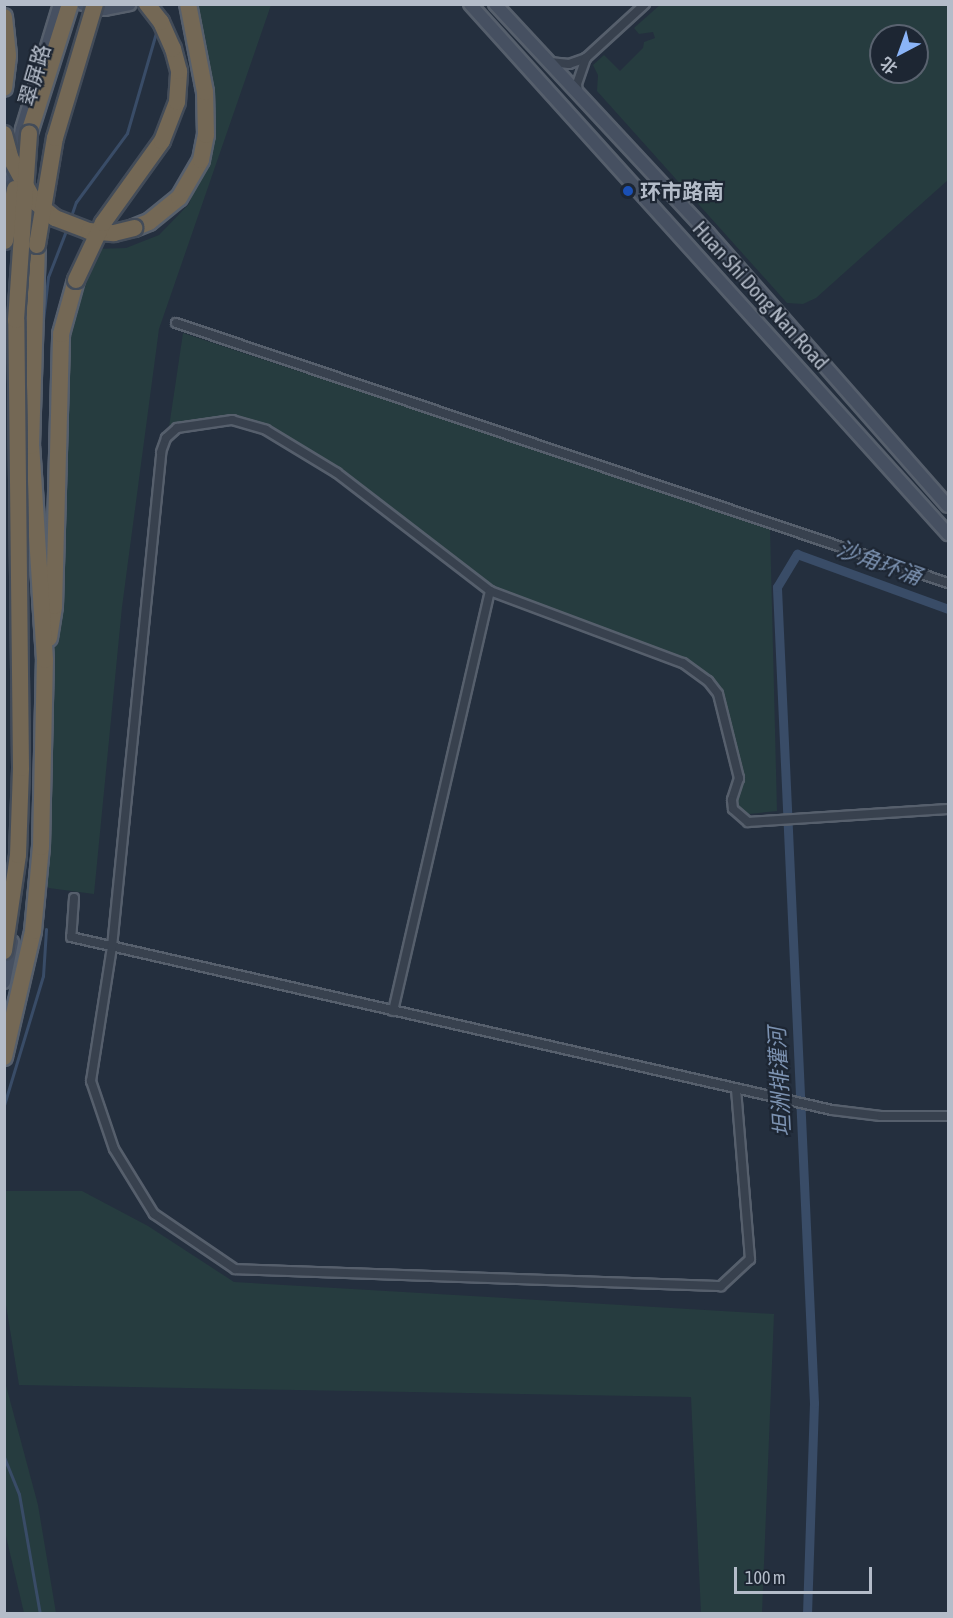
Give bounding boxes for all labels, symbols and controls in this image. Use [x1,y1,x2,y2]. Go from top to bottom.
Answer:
north arrow [869,24,929,84]
street label: 翠屏路 [13,41,55,109]
text: 北 [877,54,900,78]
place label: 环市路南 [640,178,724,204]
marker: 环市路南 [621,184,635,198]
street label: Huan Shi Dong Nan Road [688,216,834,374]
water label: 沙角环涌 [833,536,925,590]
water label: 坦洲排灌河 [764,1026,796,1138]
scale bar [737,1555,875,1593]
text: 100 m [745,1567,786,1588]

